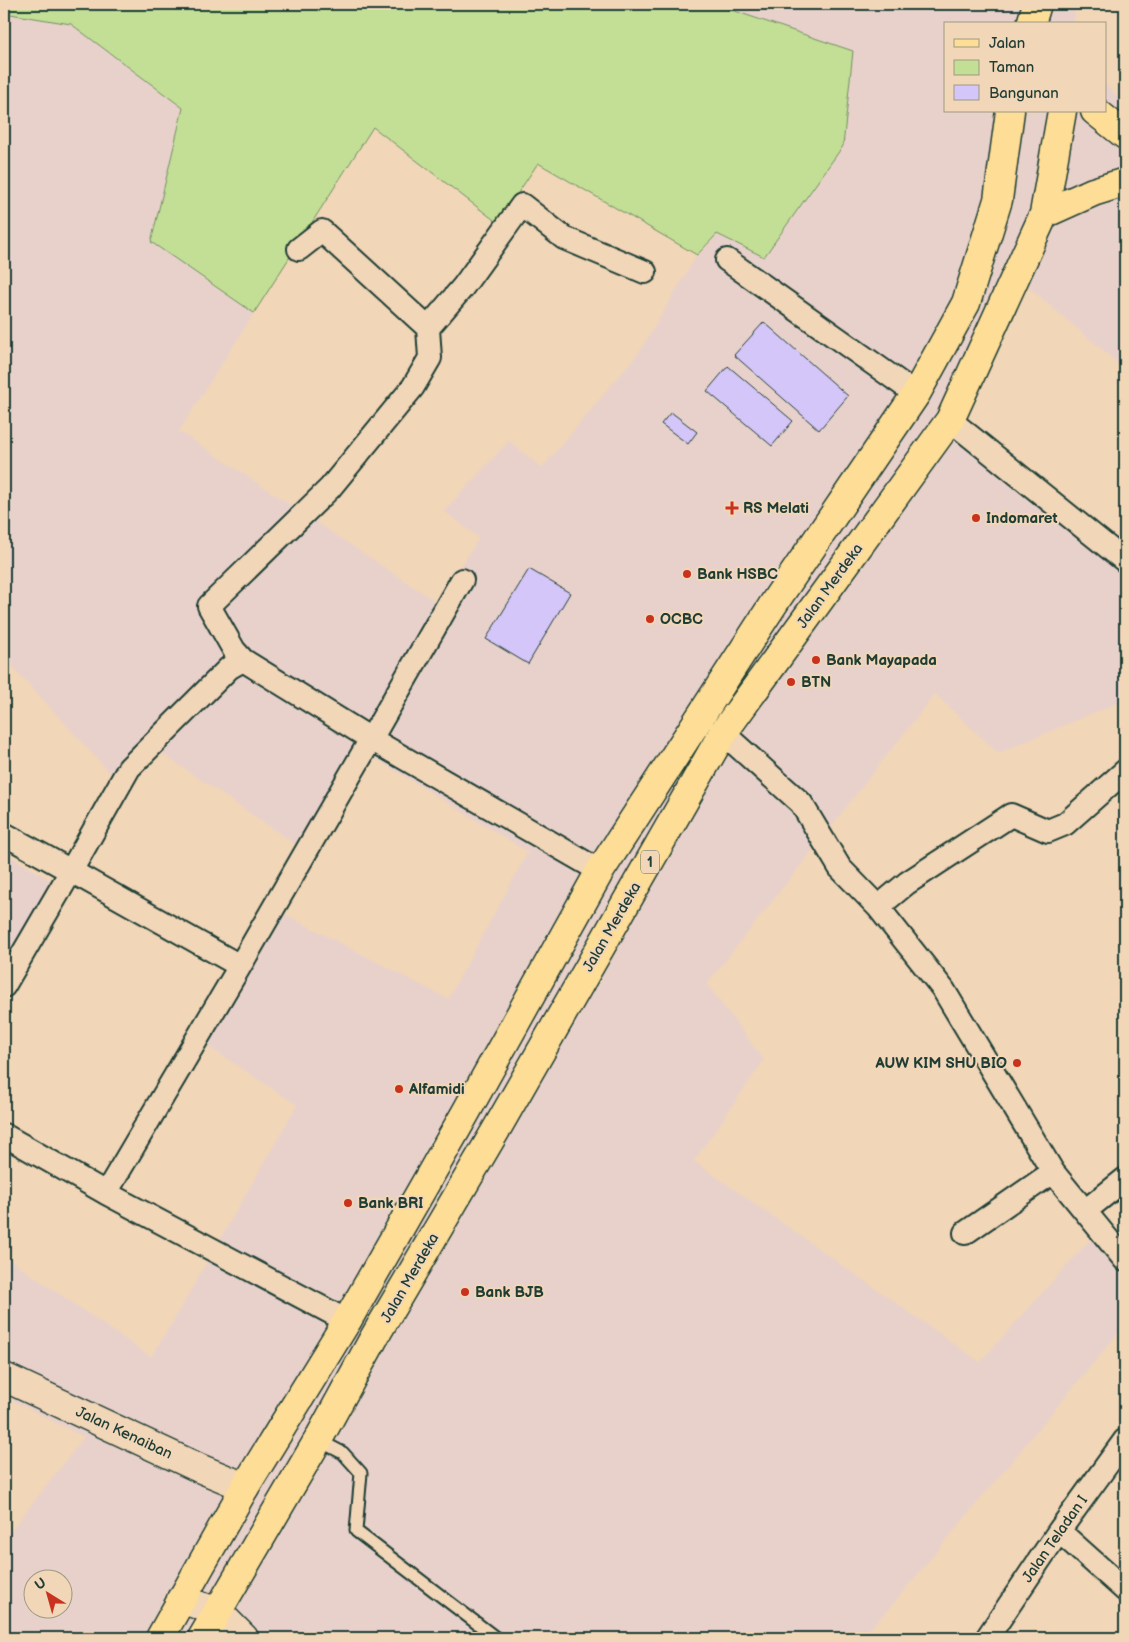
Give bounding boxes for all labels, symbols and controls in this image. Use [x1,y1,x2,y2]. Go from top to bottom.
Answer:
legend [944,22,1106,112]
text: Jalan [989,34,1025,53]
text: Taman [989,58,1034,77]
text: Bangunan [989,84,1059,103]
place label: RS Melati [743,499,809,518]
marker: RS Melati [725,501,739,515]
place label: Indomaret [986,509,1057,528]
marker: Indomaret [970,512,982,524]
street label: Jalan Merdeka [793,540,867,632]
place label: Bank HSBC [697,565,778,584]
marker: Bank HSBC [681,568,693,580]
place label: OCBC [660,610,703,629]
marker: OCBC [644,613,656,625]
place label: Bank Mayapada [826,651,937,670]
marker: Bank Mayapada [810,654,822,666]
place label: BTN [801,673,831,692]
marker: BTN [785,676,797,688]
road number: 1 [641,850,659,874]
street label: Jalan Merdeka [579,879,645,975]
place label: AUW KIM SHU BIO [874,1054,1007,1073]
marker: AUW KIM SHU BIO [1011,1057,1023,1069]
place label: Alfamidi [408,1080,465,1099]
marker: Alfamidi [393,1083,405,1095]
place label: Bank BRI [358,1194,423,1213]
marker: Bank BRI [342,1197,354,1209]
street label: Jalan Merdeka [377,1230,443,1326]
place label: Bank BJB [475,1283,544,1302]
marker: Bank BJB [459,1286,471,1298]
street label: Jalan Kenaiban [73,1402,175,1464]
street label: Jalan Teladan I [1018,1491,1092,1586]
north arrow [22,1570,72,1620]
text: U [31,1574,50,1594]

